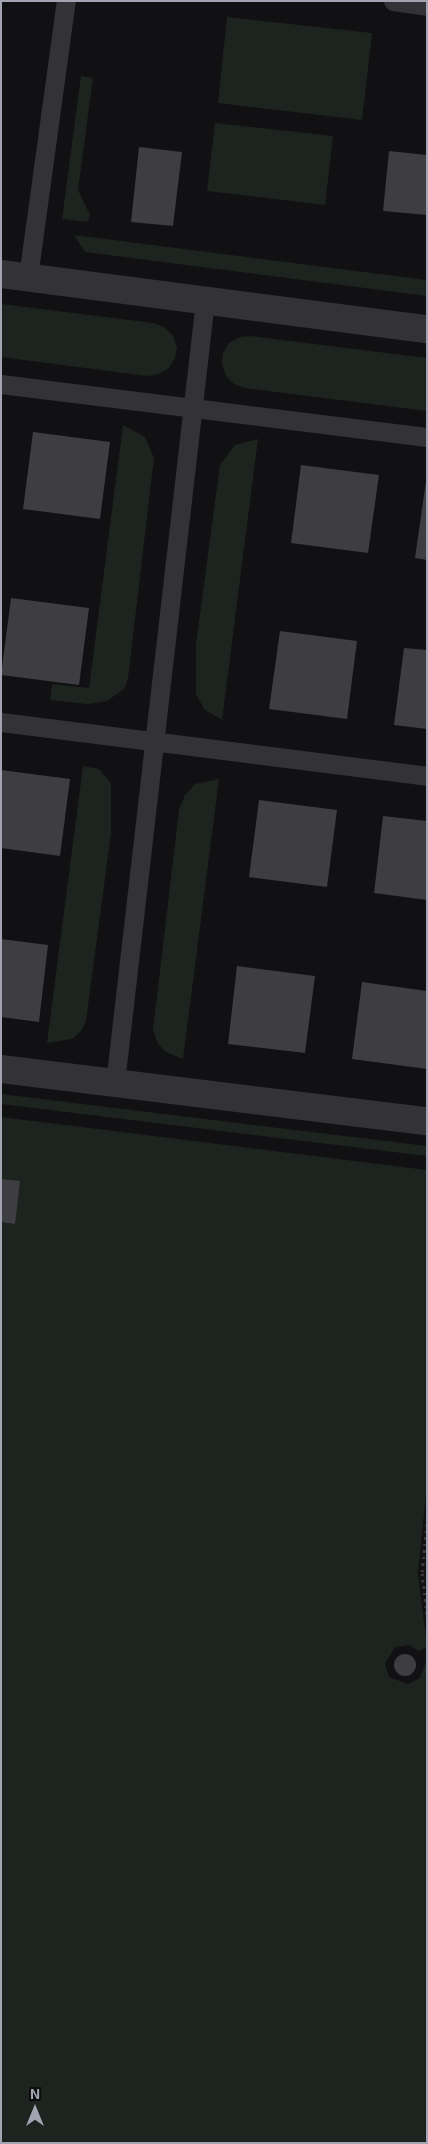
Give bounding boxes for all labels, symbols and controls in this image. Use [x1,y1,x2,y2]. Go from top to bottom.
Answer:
north arrow [10,2084,60,2134]
text: N [30,2085,40,2102]

